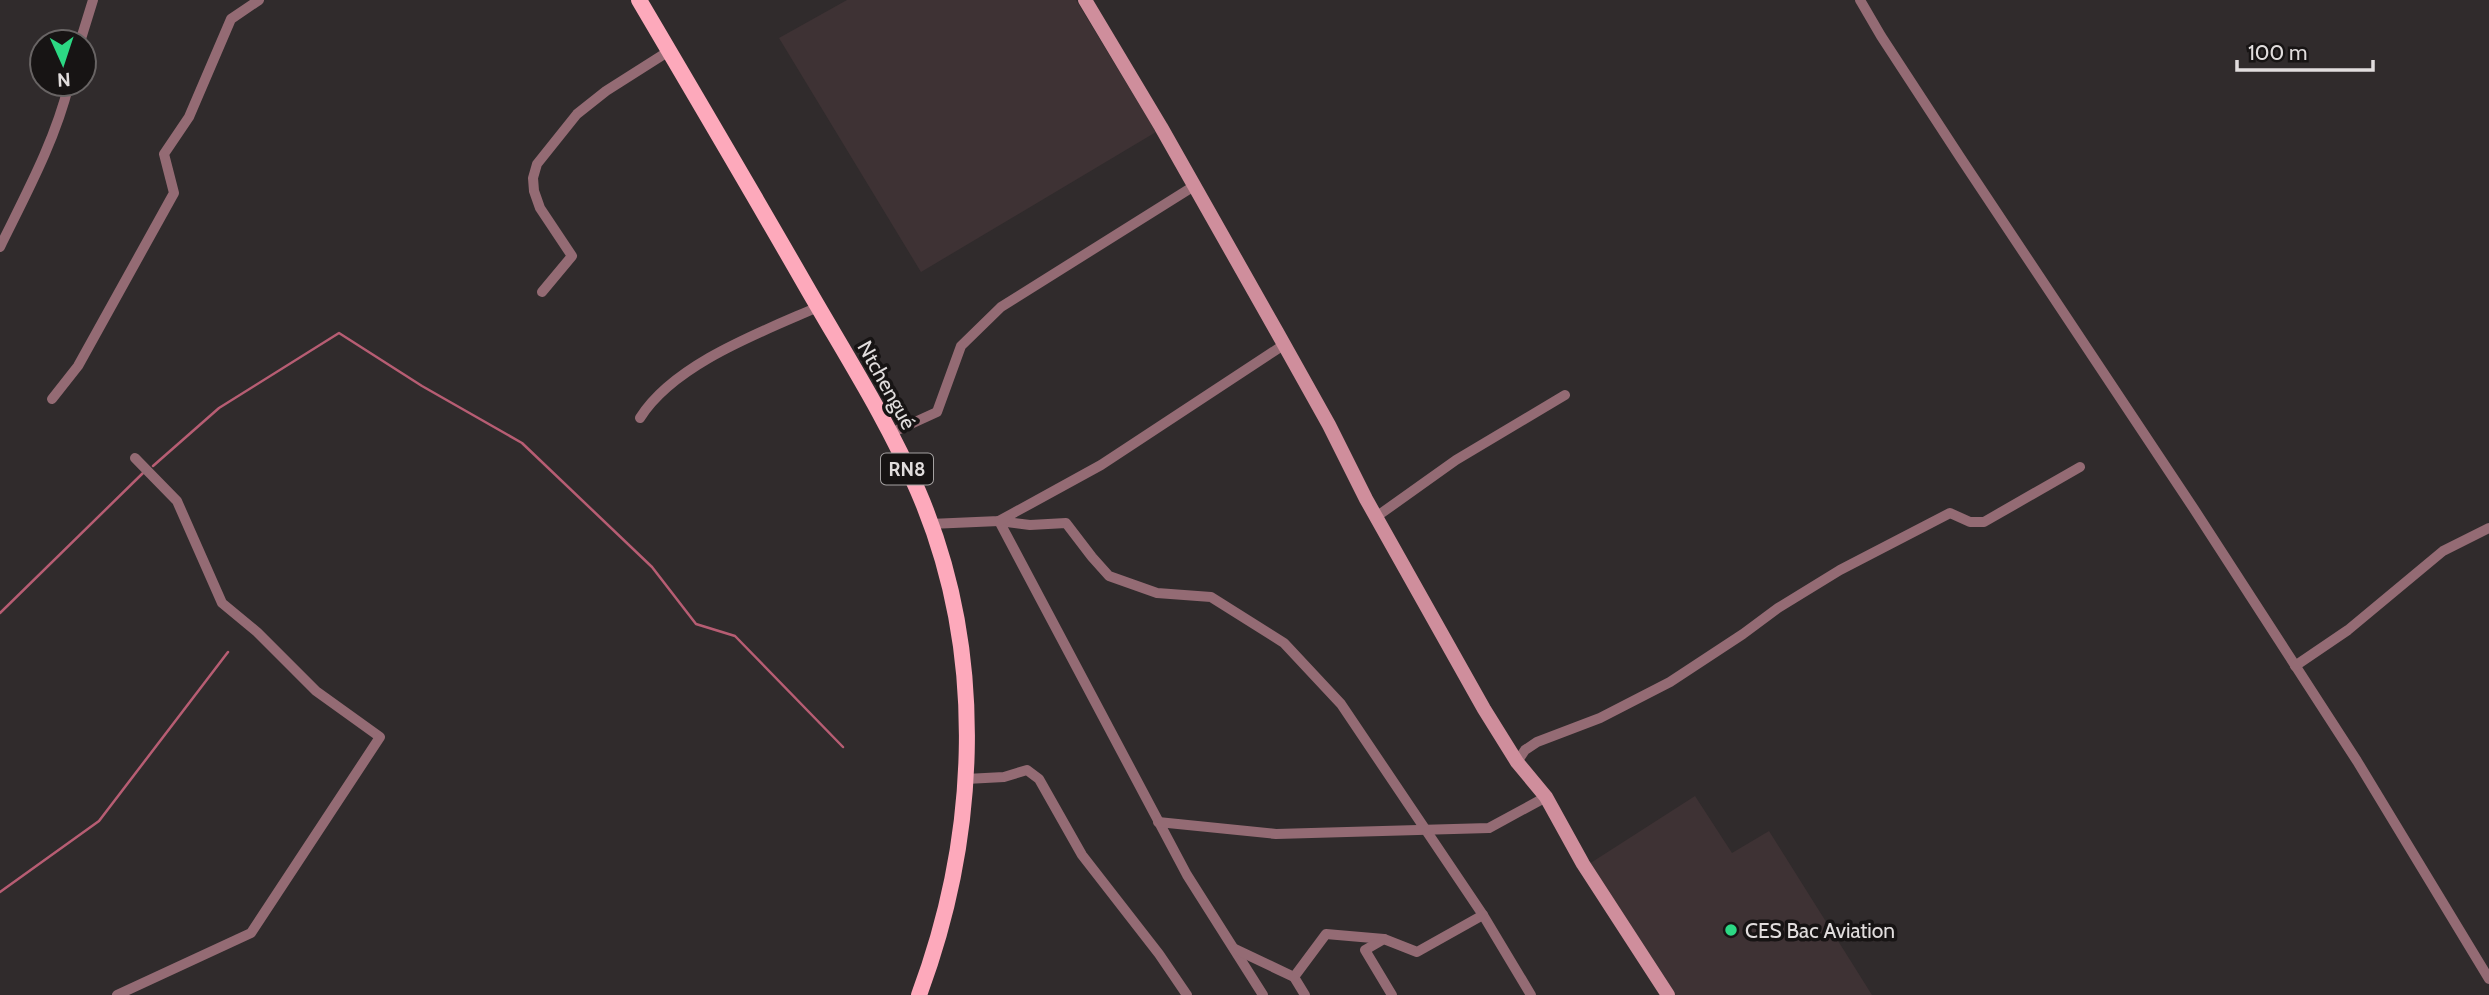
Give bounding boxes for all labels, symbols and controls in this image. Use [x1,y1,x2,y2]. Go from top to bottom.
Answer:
north arrow [28,28,98,98]
scale bar [2237,28,2374,72]
text: 100 m [2248,40,2307,65]
text: N [57,68,71,91]
street label: Ntchengué [853,336,922,434]
road number: RN8 [881,454,933,484]
place label: CES Bac Aviation [1745,918,1895,943]
marker: CES Bac Aviation [1723,922,1739,938]

